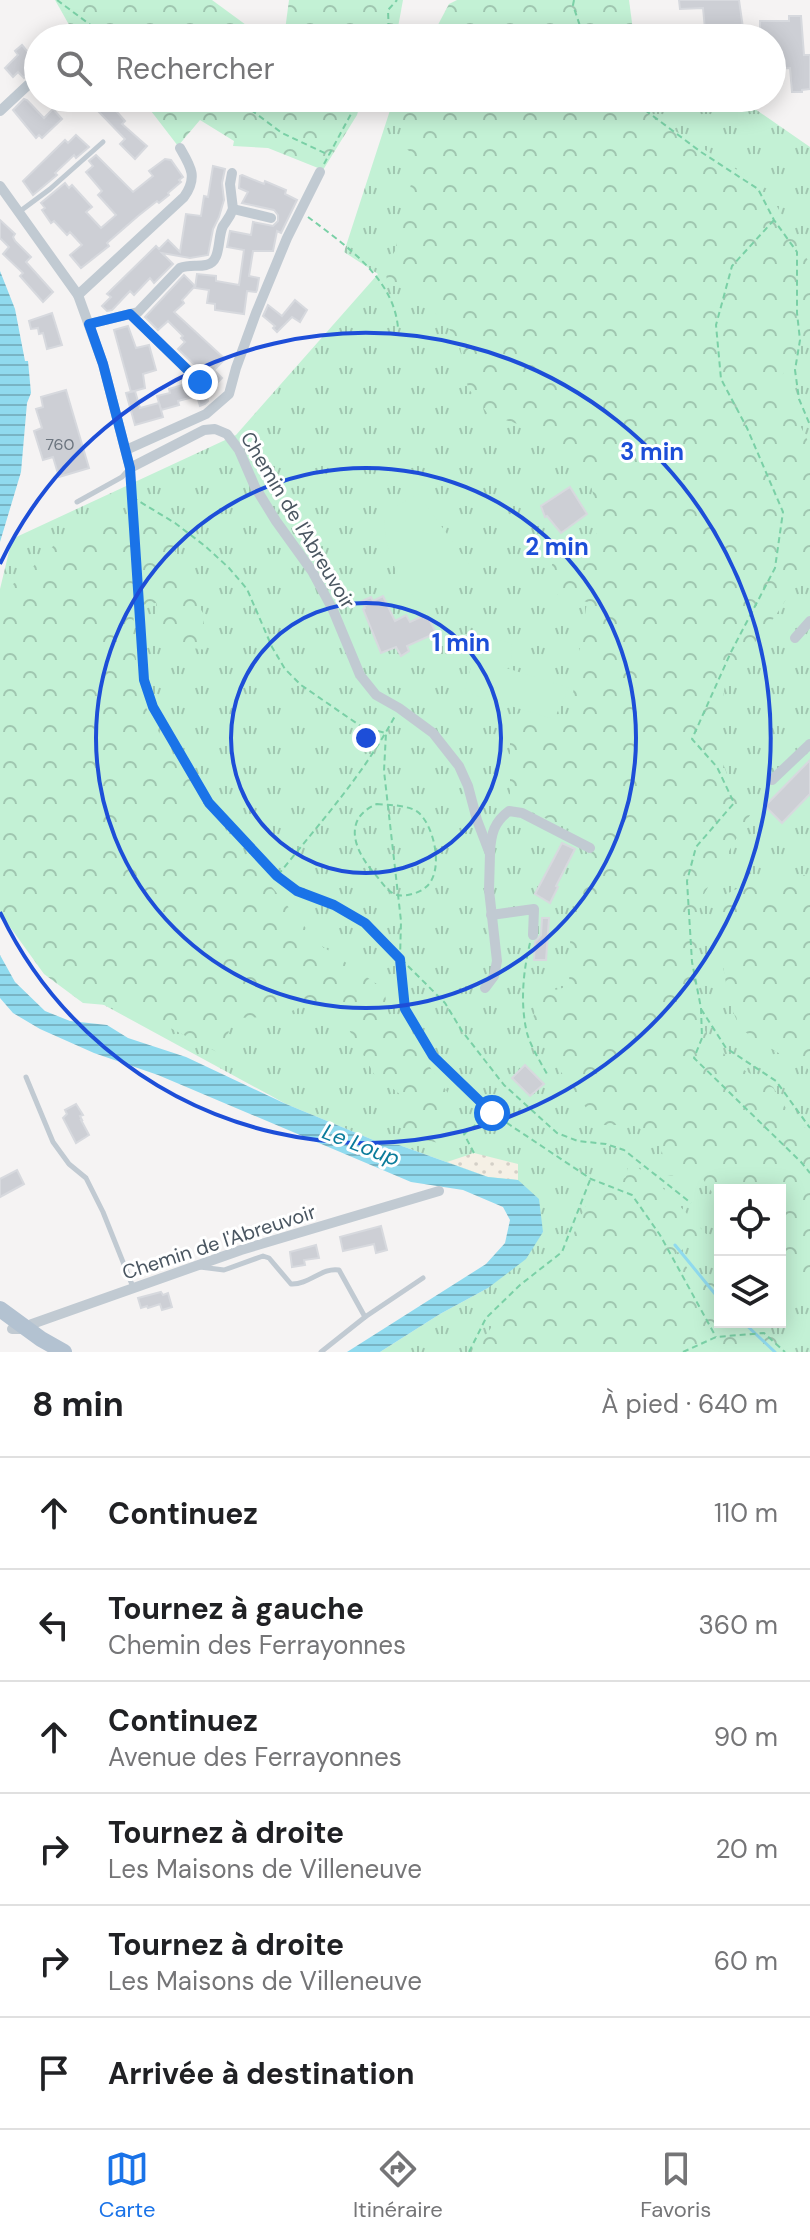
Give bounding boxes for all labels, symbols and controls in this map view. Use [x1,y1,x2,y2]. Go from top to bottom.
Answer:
search box [24,24,786,112]
icon: search [52,46,96,90]
text: Rechercher [116,49,275,88]
route end [182,364,218,400]
street label: Chemin de l'Abreuvoir [235,427,361,613]
house number: 760 [45,434,75,455]
text: 3 min [620,436,684,467]
text: 2 min [525,531,589,562]
text: 1 min [432,627,490,658]
centre of rings [352,724,380,752]
route start [474,1095,510,1131]
water label: Le Loup [318,1117,404,1173]
map controls [714,1184,786,1328]
button: locate [714,1184,786,1256]
street label: Chemin de l'Abreuvoir [119,1198,319,1286]
button: layers [714,1256,786,1328]
text: 8 min [32,1382,124,1427]
text: À pied · 640 m [601,1387,778,1421]
icon: ahead [32,1491,76,1535]
text: Continuez [108,1494,258,1533]
text: 110 m [714,1496,778,1530]
text: Tournez à gauche [108,1589,364,1628]
icon: left [32,1603,76,1647]
text: 360 m [698,1608,778,1642]
text: Chemin des Ferrayonnes [108,1628,406,1662]
text: Continuez [108,1701,258,1740]
icon: ahead [32,1715,76,1759]
text: 90 m [714,1720,778,1754]
text: Avenue des Ferrayonnes [108,1740,402,1774]
text: Tournez à droite [108,1813,344,1852]
icon: right [32,1827,76,1871]
text: 20 m [715,1832,778,1866]
text: Les Maisons de Villeneuve [108,1852,422,1886]
text: Tournez à droite [108,1925,344,1964]
icon: right [32,1939,76,1983]
text: 60 m [714,1944,778,1978]
text: Les Maisons de Villeneuve [108,1964,422,1998]
icon: arrive [32,2051,76,2095]
text: Arrivée à destination [108,2054,414,2093]
tab: Carte [99,2147,155,2224]
tab: Itinéraire [353,2147,443,2224]
tab: Favoris [640,2147,711,2224]

